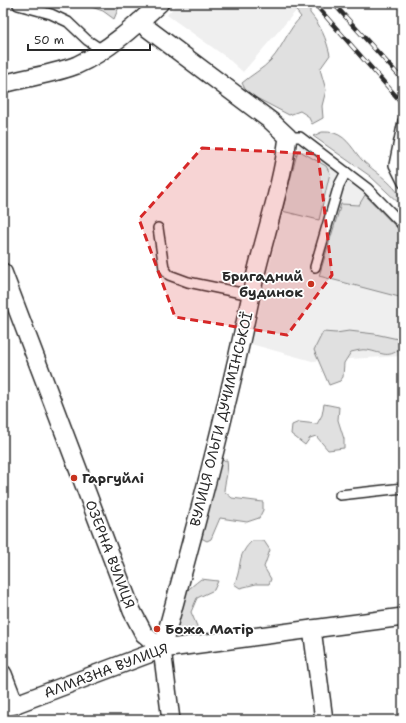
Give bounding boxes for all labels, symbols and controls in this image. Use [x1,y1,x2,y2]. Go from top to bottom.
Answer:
scale bar [28,26,150,52]
text: 50 m [34,32,64,48]
place label: Бригадний будинок [222,267,303,301]
marker: Бригадний будинок [306,279,316,289]
street label: ВУЛИЦЯ ОЛЬГИ ДУЧИМІНСЬКОЇ [186,310,256,528]
place label: Гаргуйлі [82,469,144,487]
marker: Гаргуйлі [69,473,79,483]
street label: ОЗЕРНА ВУЛИЦЯ [82,497,139,611]
place label: Божа Матір [165,620,254,638]
marker: Божа Матір [152,624,162,634]
street label: АЛМАЗНА ВУЛИЦЯ [41,639,169,702]

